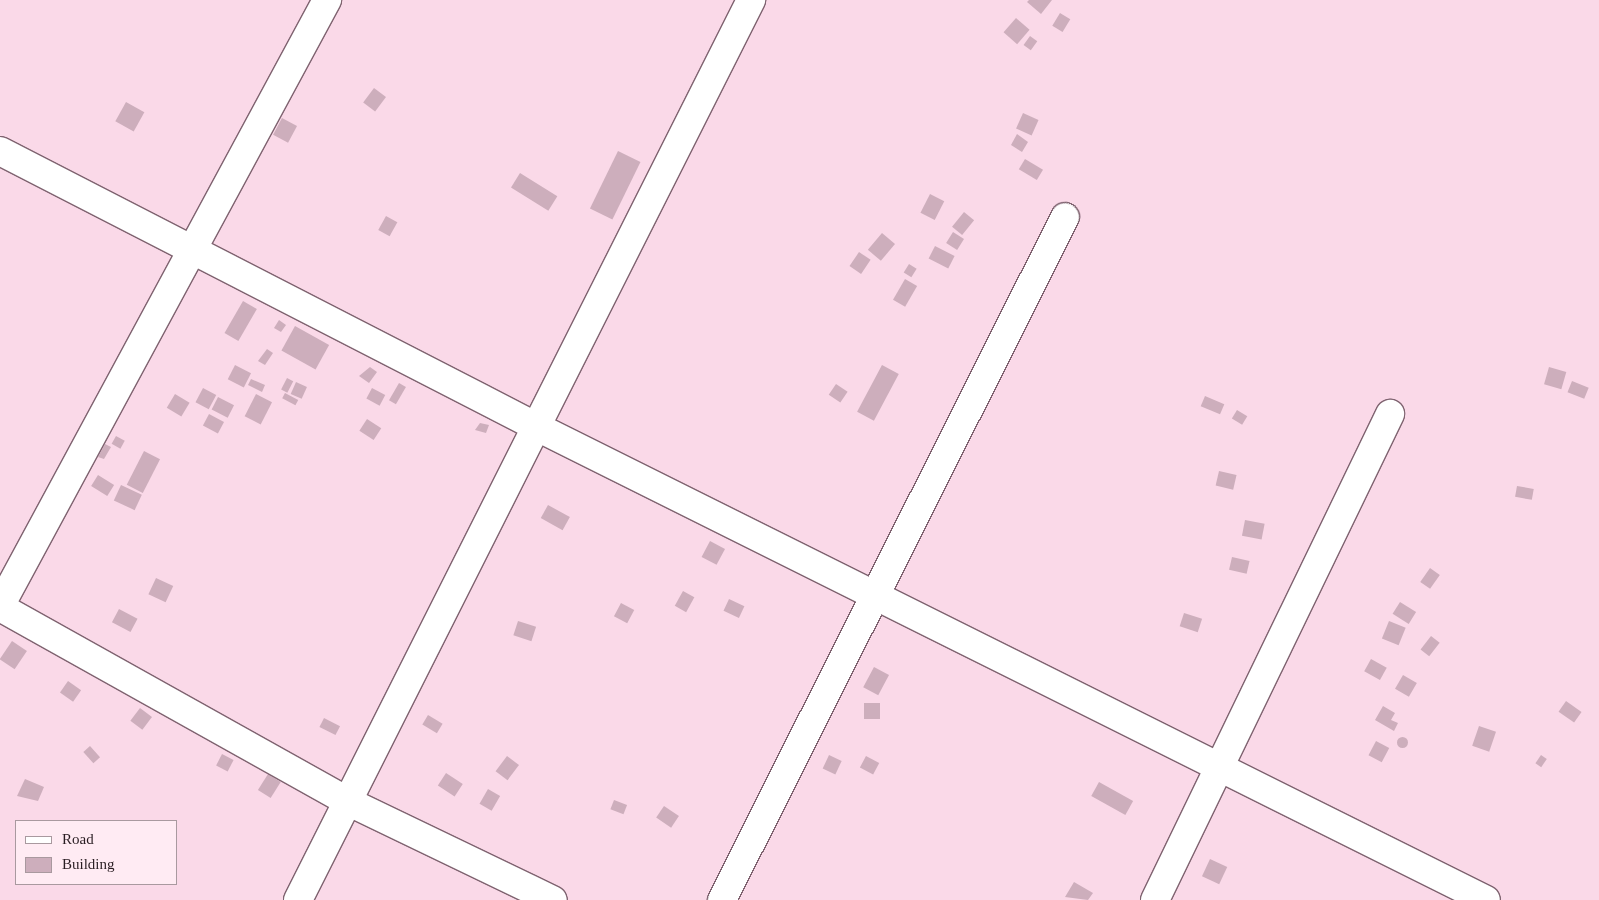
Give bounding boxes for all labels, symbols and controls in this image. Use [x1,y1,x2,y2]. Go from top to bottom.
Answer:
legend [15,820,178,885]
text: Road [62,831,94,847]
text: Building [62,856,115,872]

